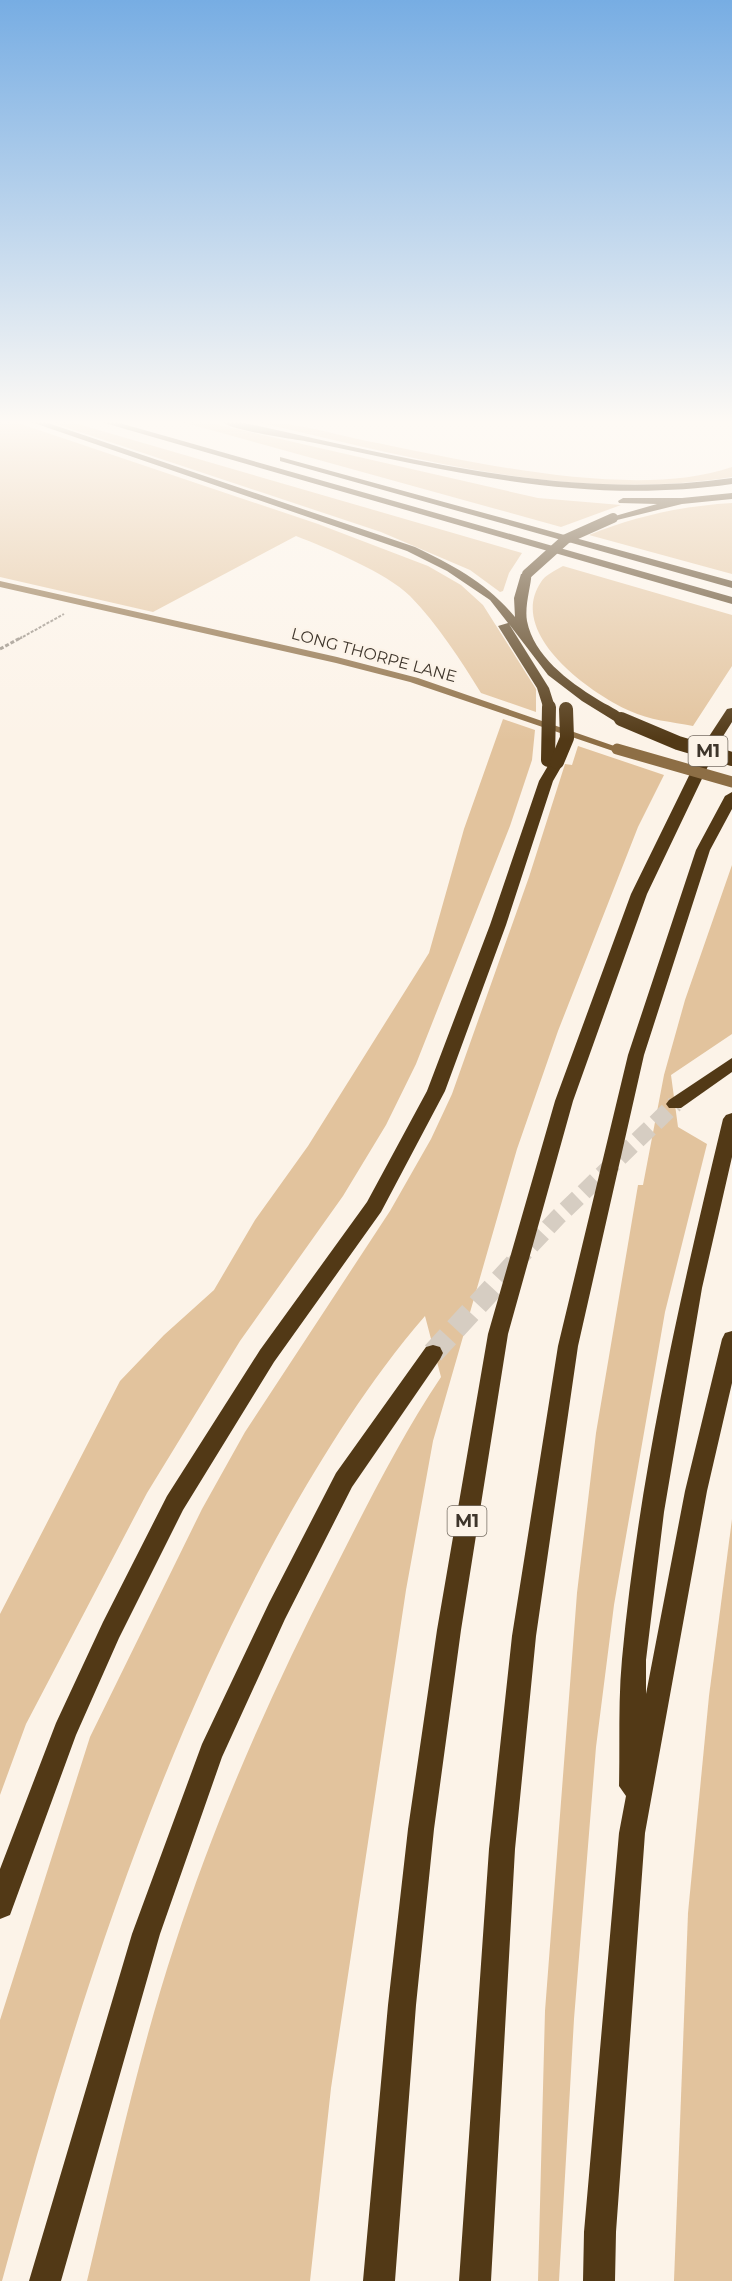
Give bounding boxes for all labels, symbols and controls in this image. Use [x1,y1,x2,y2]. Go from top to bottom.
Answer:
street label: LONG THORPE LANE [289,624,459,686]
road number: M1 [688,736,728,766]
road number: M1 [448,1506,486,1536]

